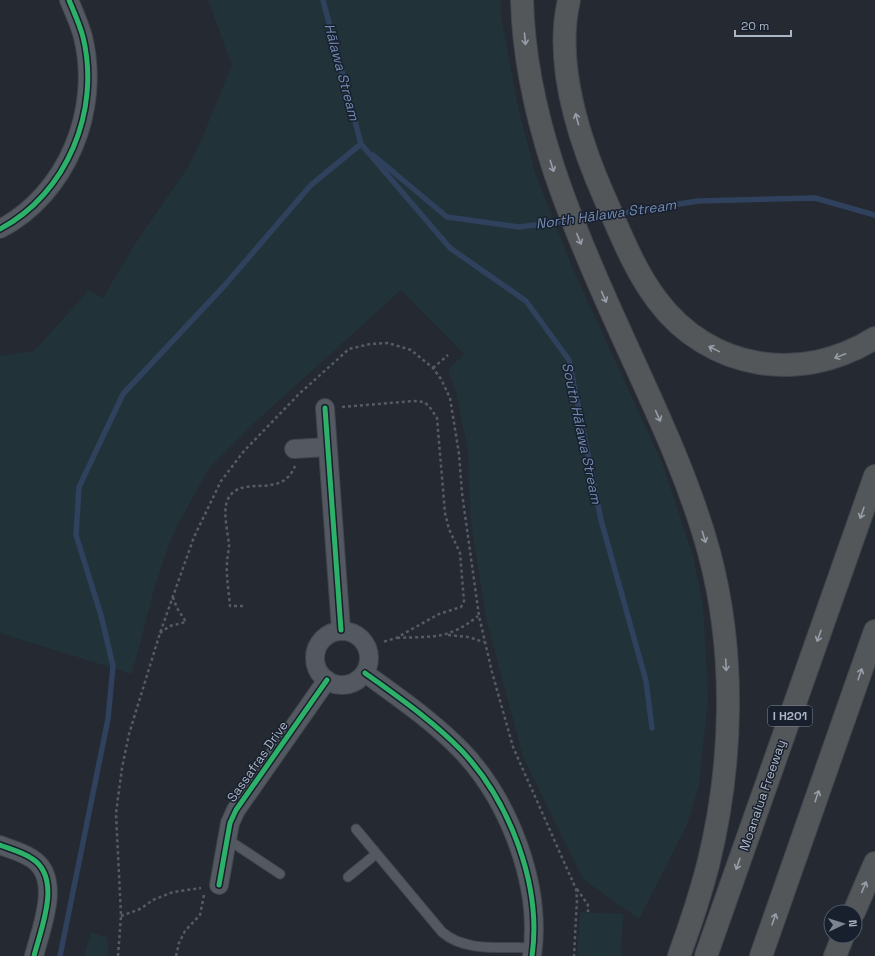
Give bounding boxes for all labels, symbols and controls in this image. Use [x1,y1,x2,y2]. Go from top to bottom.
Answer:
scale bar [735,12,791,38]
text: 20 m [741,18,769,34]
water label: Hālawa Stream [320,21,364,123]
one-way arrow [521,32,528,45]
one-way arrow [573,112,581,125]
one-way arrow [549,159,556,172]
water label: North Hālawa Stream [535,195,678,233]
one-way arrow [576,233,584,245]
one-way arrow [601,291,608,303]
one-way arrow [709,344,721,352]
one-way arrow [835,352,847,360]
water label: South Hālawa Stream [558,361,606,506]
one-way arrow [655,409,662,421]
one-way arrow [858,507,865,520]
one-way arrow [701,530,708,543]
one-way arrow [814,629,822,641]
one-way arrow [723,658,730,671]
one-way arrow [857,667,864,680]
road number: I H201 [768,706,812,726]
street label: Sassafras Drive [223,717,292,805]
street label: Moanalua Freeway [735,737,790,853]
one-way arrow [814,790,821,803]
one-way arrow [734,857,741,870]
one-way arrow [861,882,869,894]
north arrow [823,904,863,944]
one-way arrow [771,913,778,926]
text: N [846,919,860,927]

